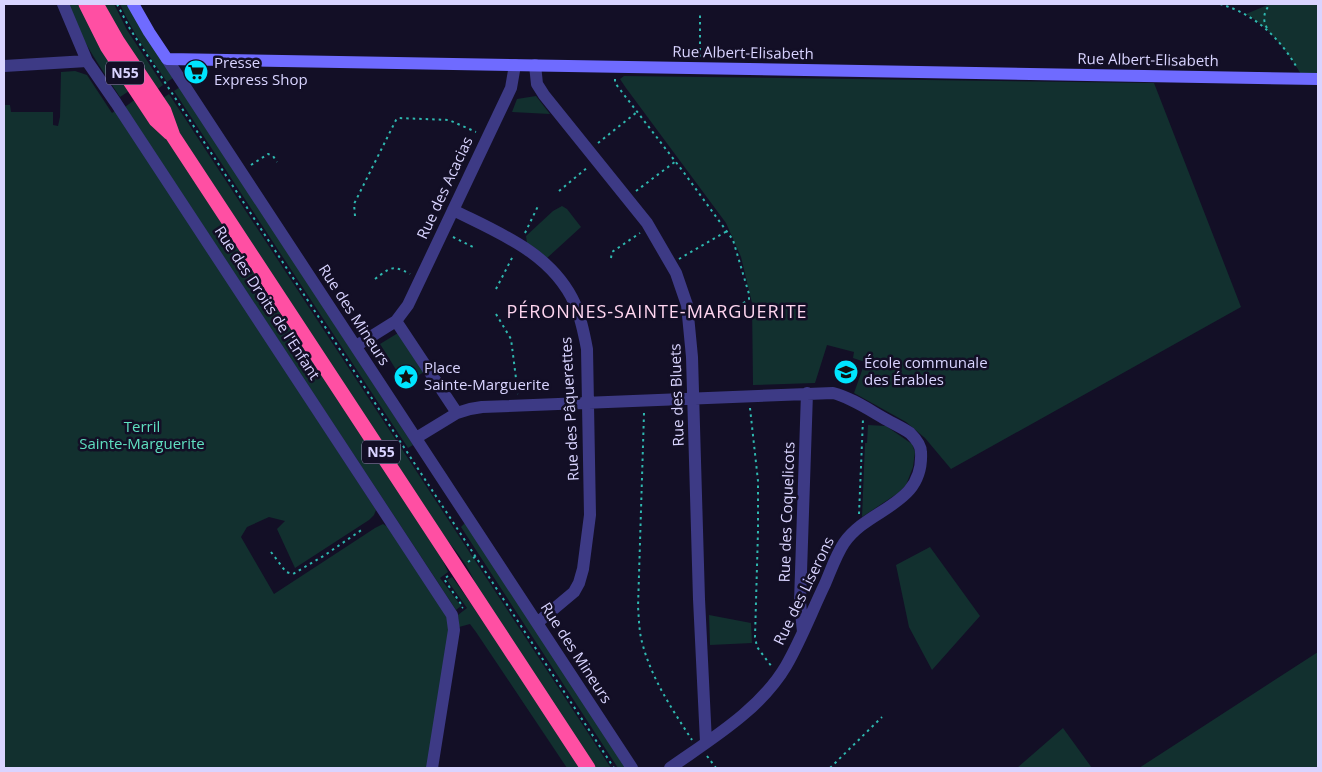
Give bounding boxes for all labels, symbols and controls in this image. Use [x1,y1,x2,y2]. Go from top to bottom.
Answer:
street label: Rue Albert-Elisabeth [672,41,814,63]
street label: Rue Albert-Elisabeth [1077,48,1219,70]
place label: Presse Express Shop [214,52,308,89]
supermarket icon: Presse Express Shop [183,59,209,85]
road number: N55 [106,62,144,84]
street label: Rue des Acacias [412,133,477,242]
street label: Rue des Droits de l'Enfant [211,222,325,383]
street label: Rue des Mineurs [315,260,395,369]
district label: PÉRONNES-SAINTE-MARGUERITE [506,299,808,323]
street label: Rue des Pâquerettes [555,336,583,482]
street label: Rue des Bluets [664,343,688,447]
place label: École communale des Érables [864,352,988,389]
place label: Place Sainte-Marguerite [424,357,550,394]
school or university icon: École communale des Érables [833,359,859,385]
place icon: Place Sainte-Marguerite [393,364,419,390]
park label: Terril Sainte-Marguerite [79,416,205,453]
road number: N55 [362,441,400,464]
street label: Rue des Coquelicots [774,441,798,583]
street label: Rue des Liserons [768,533,838,648]
street label: Rue des Mineurs [537,598,617,707]

